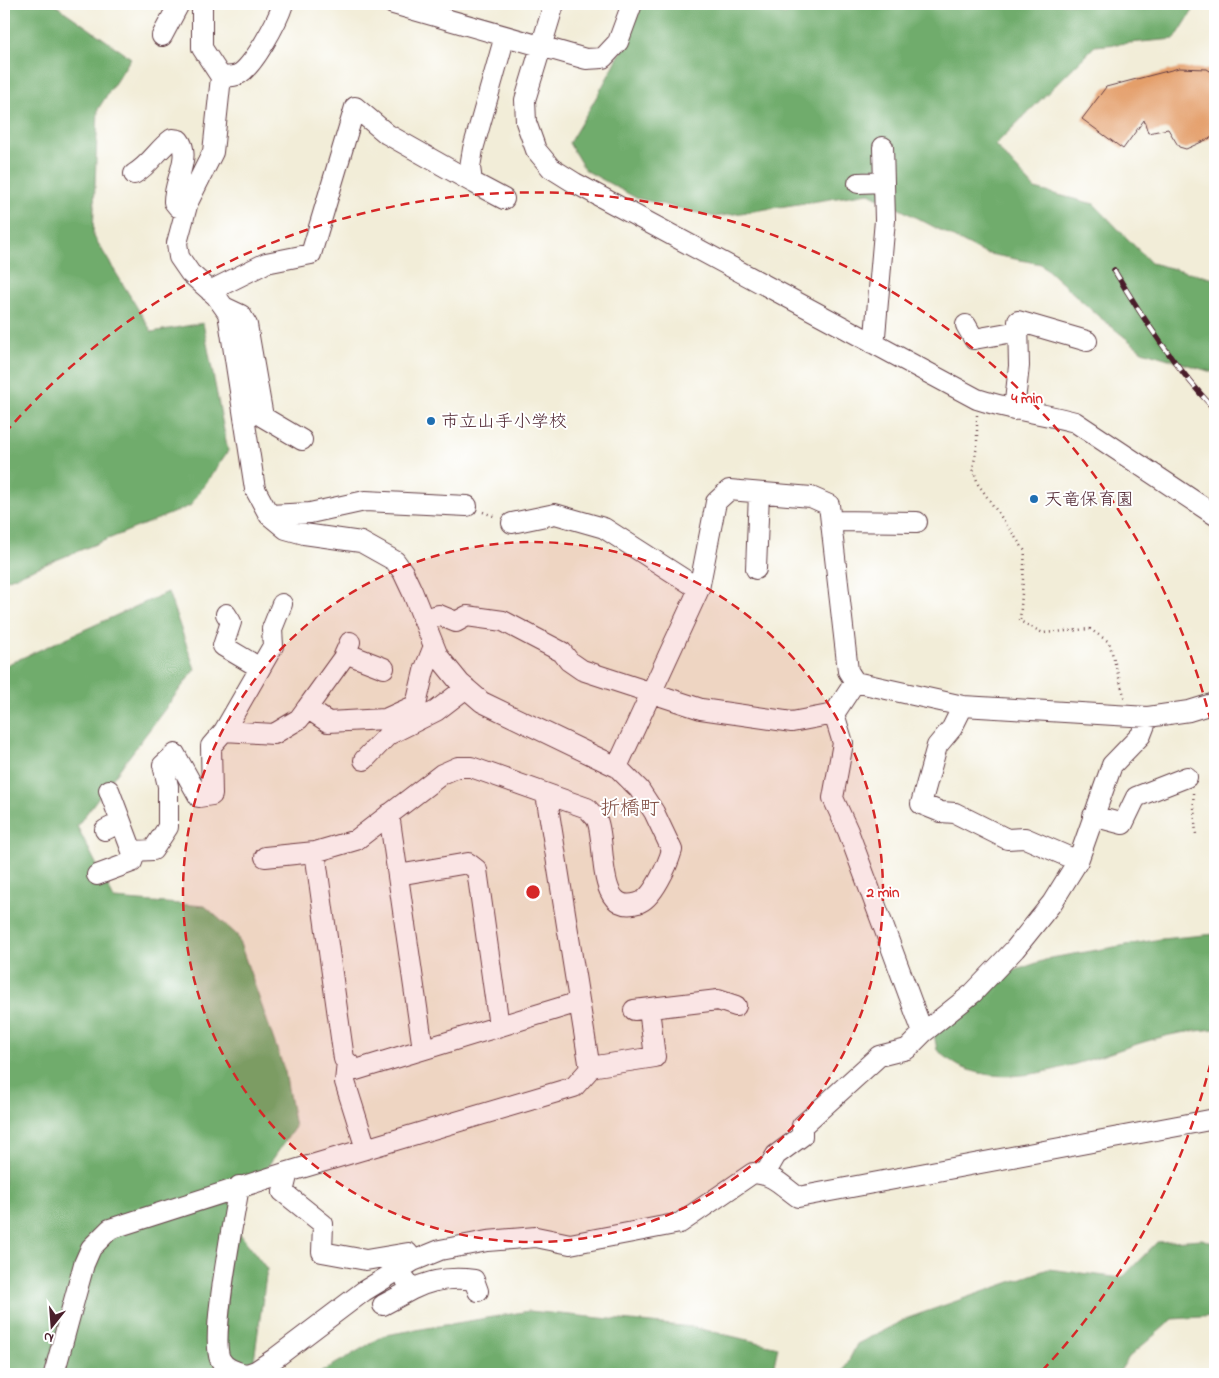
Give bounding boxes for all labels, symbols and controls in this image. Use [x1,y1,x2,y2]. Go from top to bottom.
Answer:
text: 4 min [1010,388,1043,410]
place label: 市立山手小学校 [441,410,567,436]
marker: 市立山手小学校 [425,415,437,427]
place label: 天竜保育園 [1044,488,1134,514]
marker: 天竜保育園 [1028,493,1040,505]
district label: 折橋町 [600,795,660,824]
text: 2 min [866,882,900,904]
centre of rings [524,883,542,901]
north arrow [28,1300,78,1350]
text: N [41,1326,56,1348]

